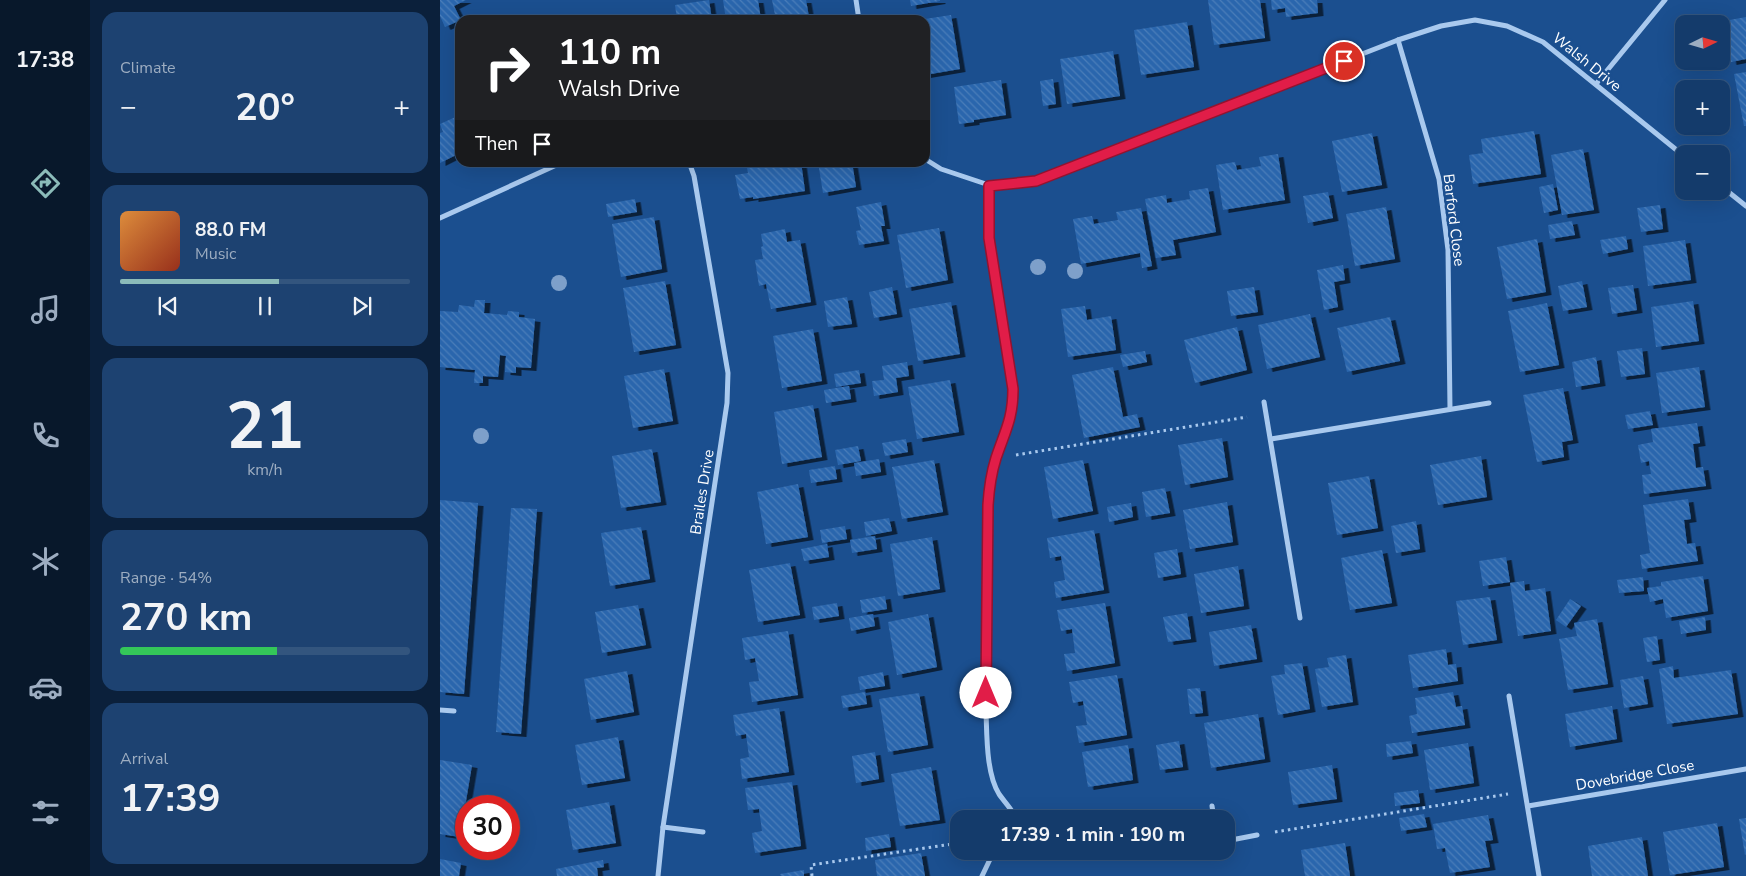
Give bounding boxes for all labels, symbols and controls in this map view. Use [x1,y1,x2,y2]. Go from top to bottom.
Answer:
north arrow [1675,15,1730,70]
map controls [1675,15,1730,200]
street label: Walsh Drive [1548,28,1626,96]
text: 110 m [558,29,661,76]
icon: right [475,35,540,100]
pin [1323,40,1365,82]
text: 17:38 [16,45,74,75]
icon: arrive [1330,47,1358,75]
text: Climate [120,57,175,79]
text: Walsh Drive [558,74,680,104]
button: + [1675,80,1730,135]
text: 20° [235,82,295,133]
text: − [120,88,137,126]
text: + [393,88,410,126]
icon: arrive [528,130,556,158]
text: Then [475,131,518,157]
button: − [1675,145,1730,200]
icon: directions [28,166,63,201]
street label: Barford Close [1438,173,1470,267]
text: 88.0 FM [195,217,266,243]
text: Music [195,243,236,265]
icon: music [28,292,63,327]
icon: previous [154,292,182,320]
icon: pause [251,292,279,320]
icon: next [348,292,376,320]
text: 21 [226,382,304,471]
icon: phone [28,418,63,453]
street label: Brailes Drive [685,448,719,536]
text: km/h [247,459,283,481]
icon: climate [28,544,63,579]
text: Range · 54% [120,567,212,589]
text: 270 km [120,592,252,643]
position arrow [959,666,1011,718]
icon: car [28,670,63,705]
text: Arrival [120,748,168,770]
street label: Dovebridge Close [1574,755,1696,795]
text: 17:39 [120,773,221,824]
icon: filters [28,795,63,830]
speed limit sign: 30 [455,795,520,860]
text: 17:39 · 1 min · 190 m [1000,822,1185,848]

